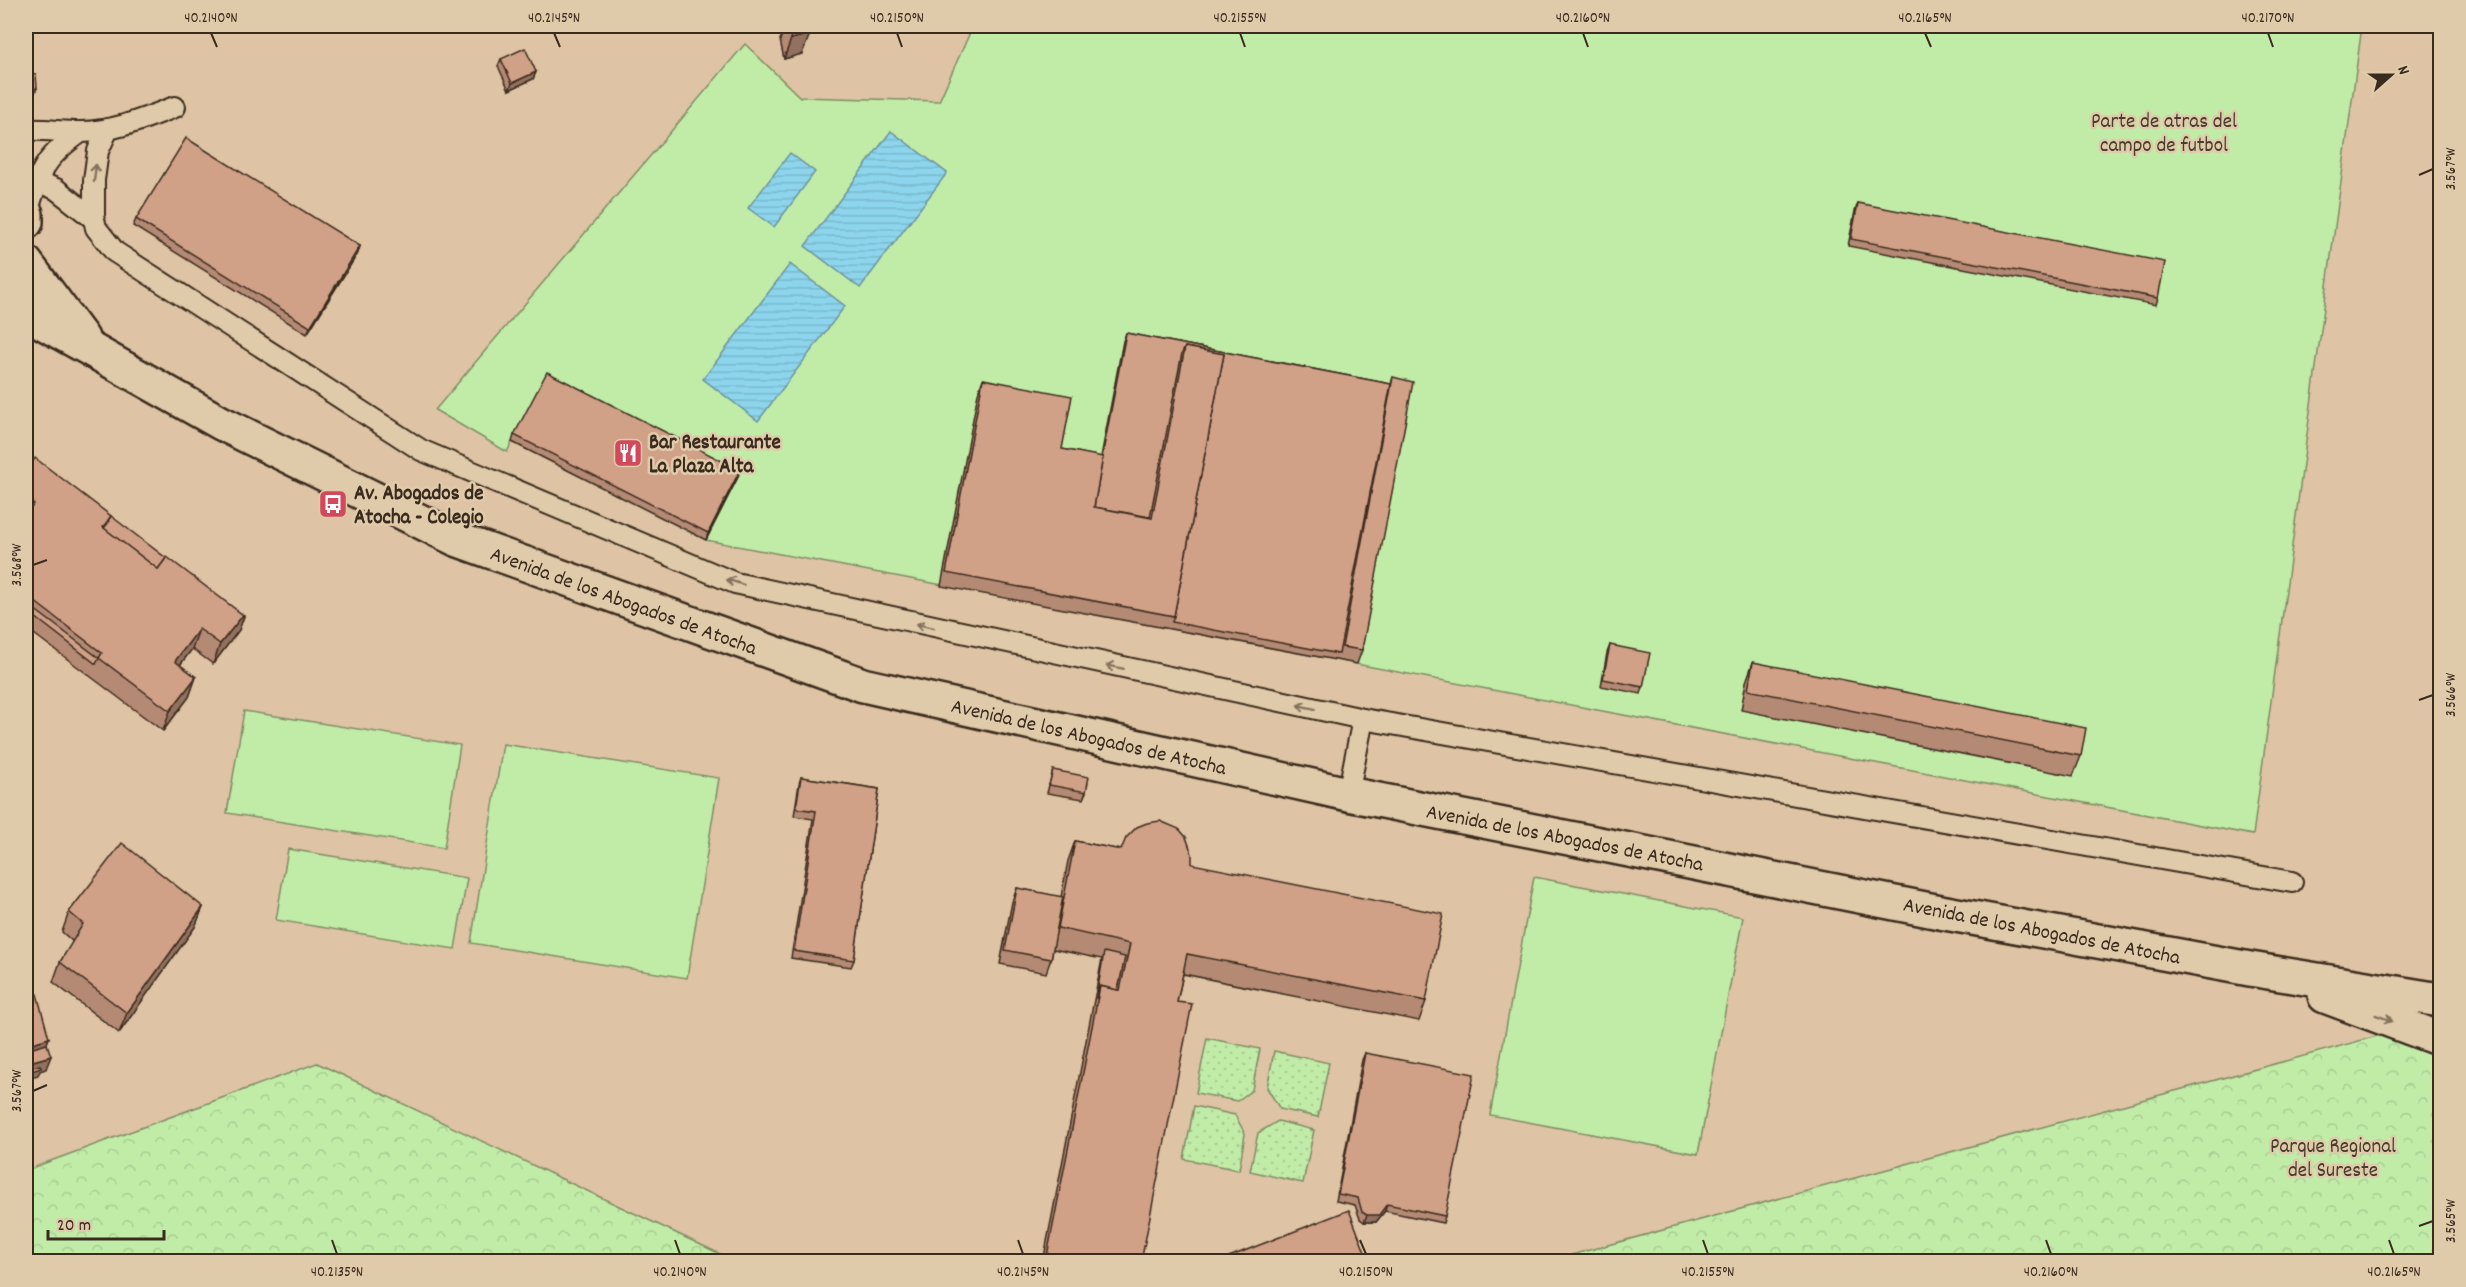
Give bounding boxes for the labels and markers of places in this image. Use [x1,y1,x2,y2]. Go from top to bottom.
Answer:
place label: Bar Restaurante La Plaza Alta [649,429,781,483]
restaurant icon: Bar Restaurante La Plaza Alta [612,437,644,469]
place label: Av. Abogados de Atocha - Colegio [354,480,484,534]
bus stop icon: Av. Abogados de Atocha - Colegio [317,488,349,520]

